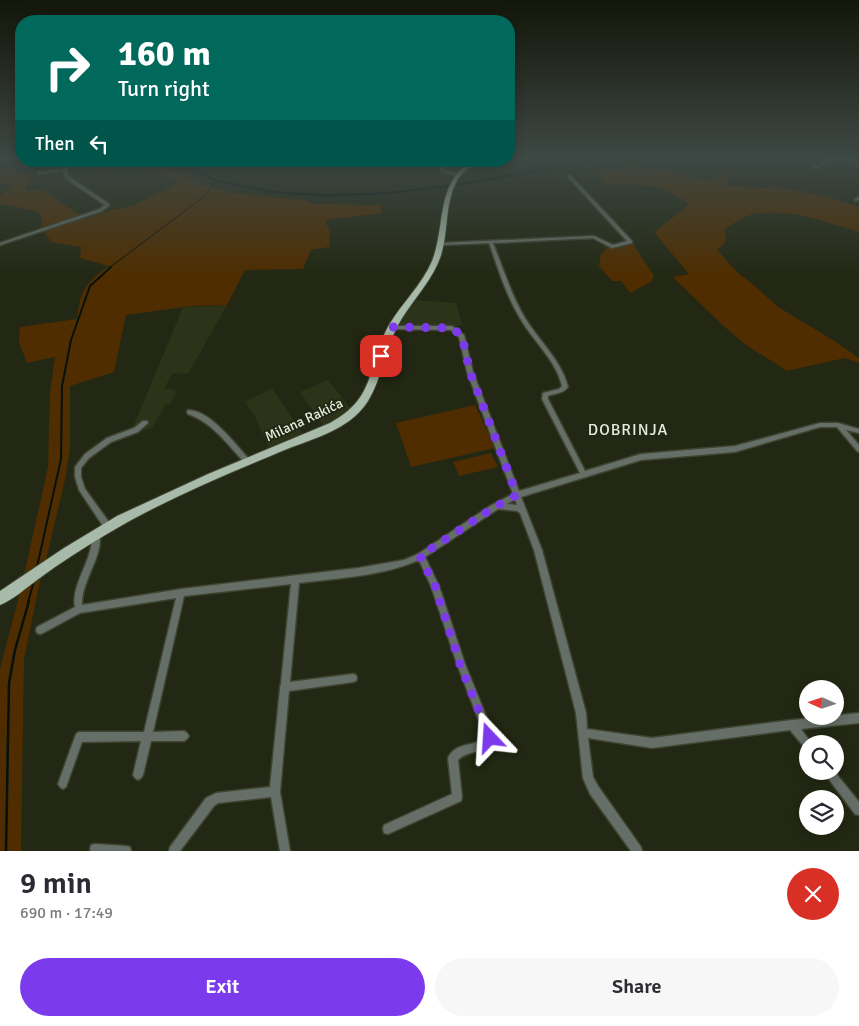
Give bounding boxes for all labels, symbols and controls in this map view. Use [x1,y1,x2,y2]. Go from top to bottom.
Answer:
text: 160 m [118,32,211,75]
icon: right [35,35,100,100]
text: Turn right [118,75,210,102]
icon: left [85,130,113,158]
text: Then [35,132,75,156]
pin [360,335,402,377]
icon: arrive [367,342,395,370]
street label: Milana Rakića [262,395,346,445]
district label: DOBRINJA [588,420,668,440]
north arrow [799,680,844,725]
map controls [799,680,844,835]
position arrow [463,711,515,763]
button: search [799,735,844,780]
button: layers [799,790,844,835]
text: 9 min [20,865,92,902]
button: close [787,868,839,920]
text: 690 m · 17:49 [20,903,113,923]
button: Exit [20,958,425,1016]
button: Share [435,958,839,1016]

